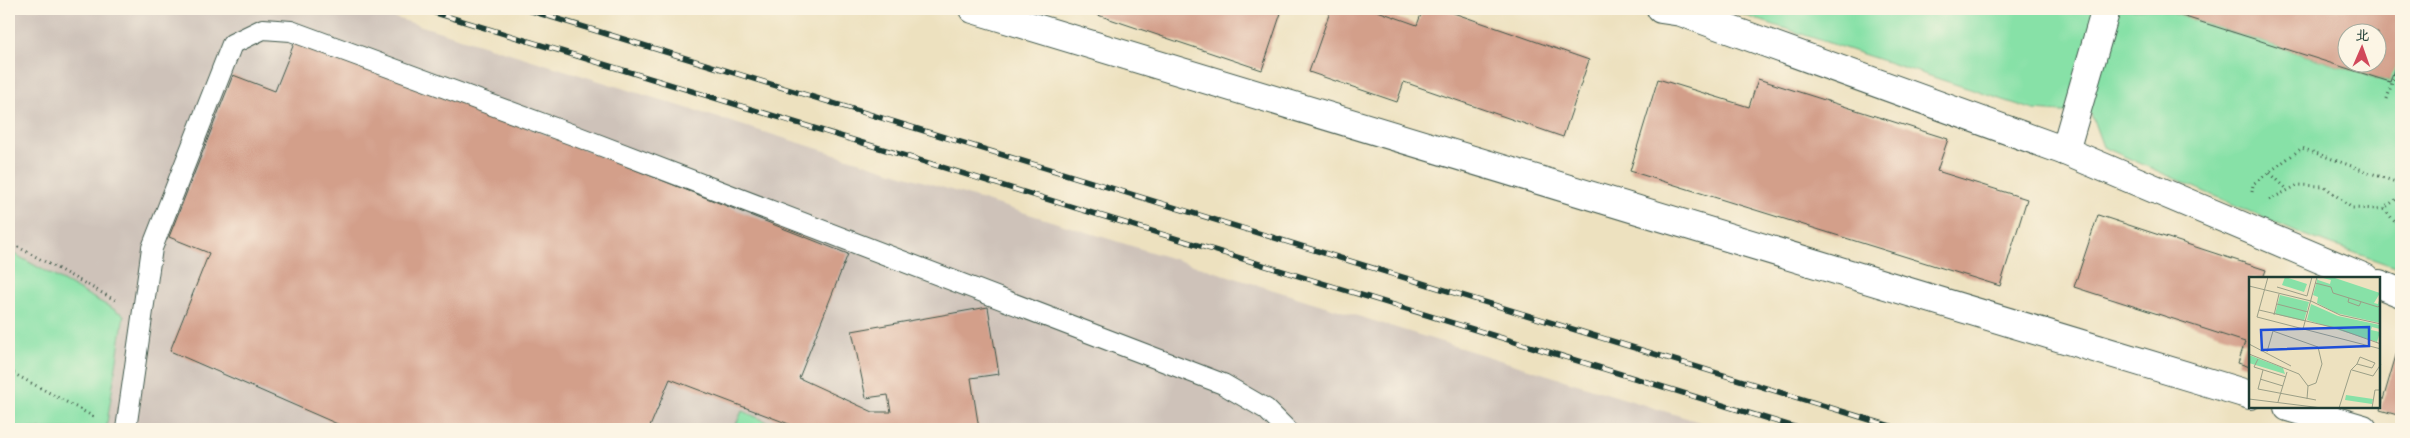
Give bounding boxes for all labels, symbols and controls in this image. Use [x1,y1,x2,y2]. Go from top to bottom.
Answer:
north arrow [2338,22,2388,72]
text: 北 [2355,27,2370,44]
inset map [2249,277,2380,408]

